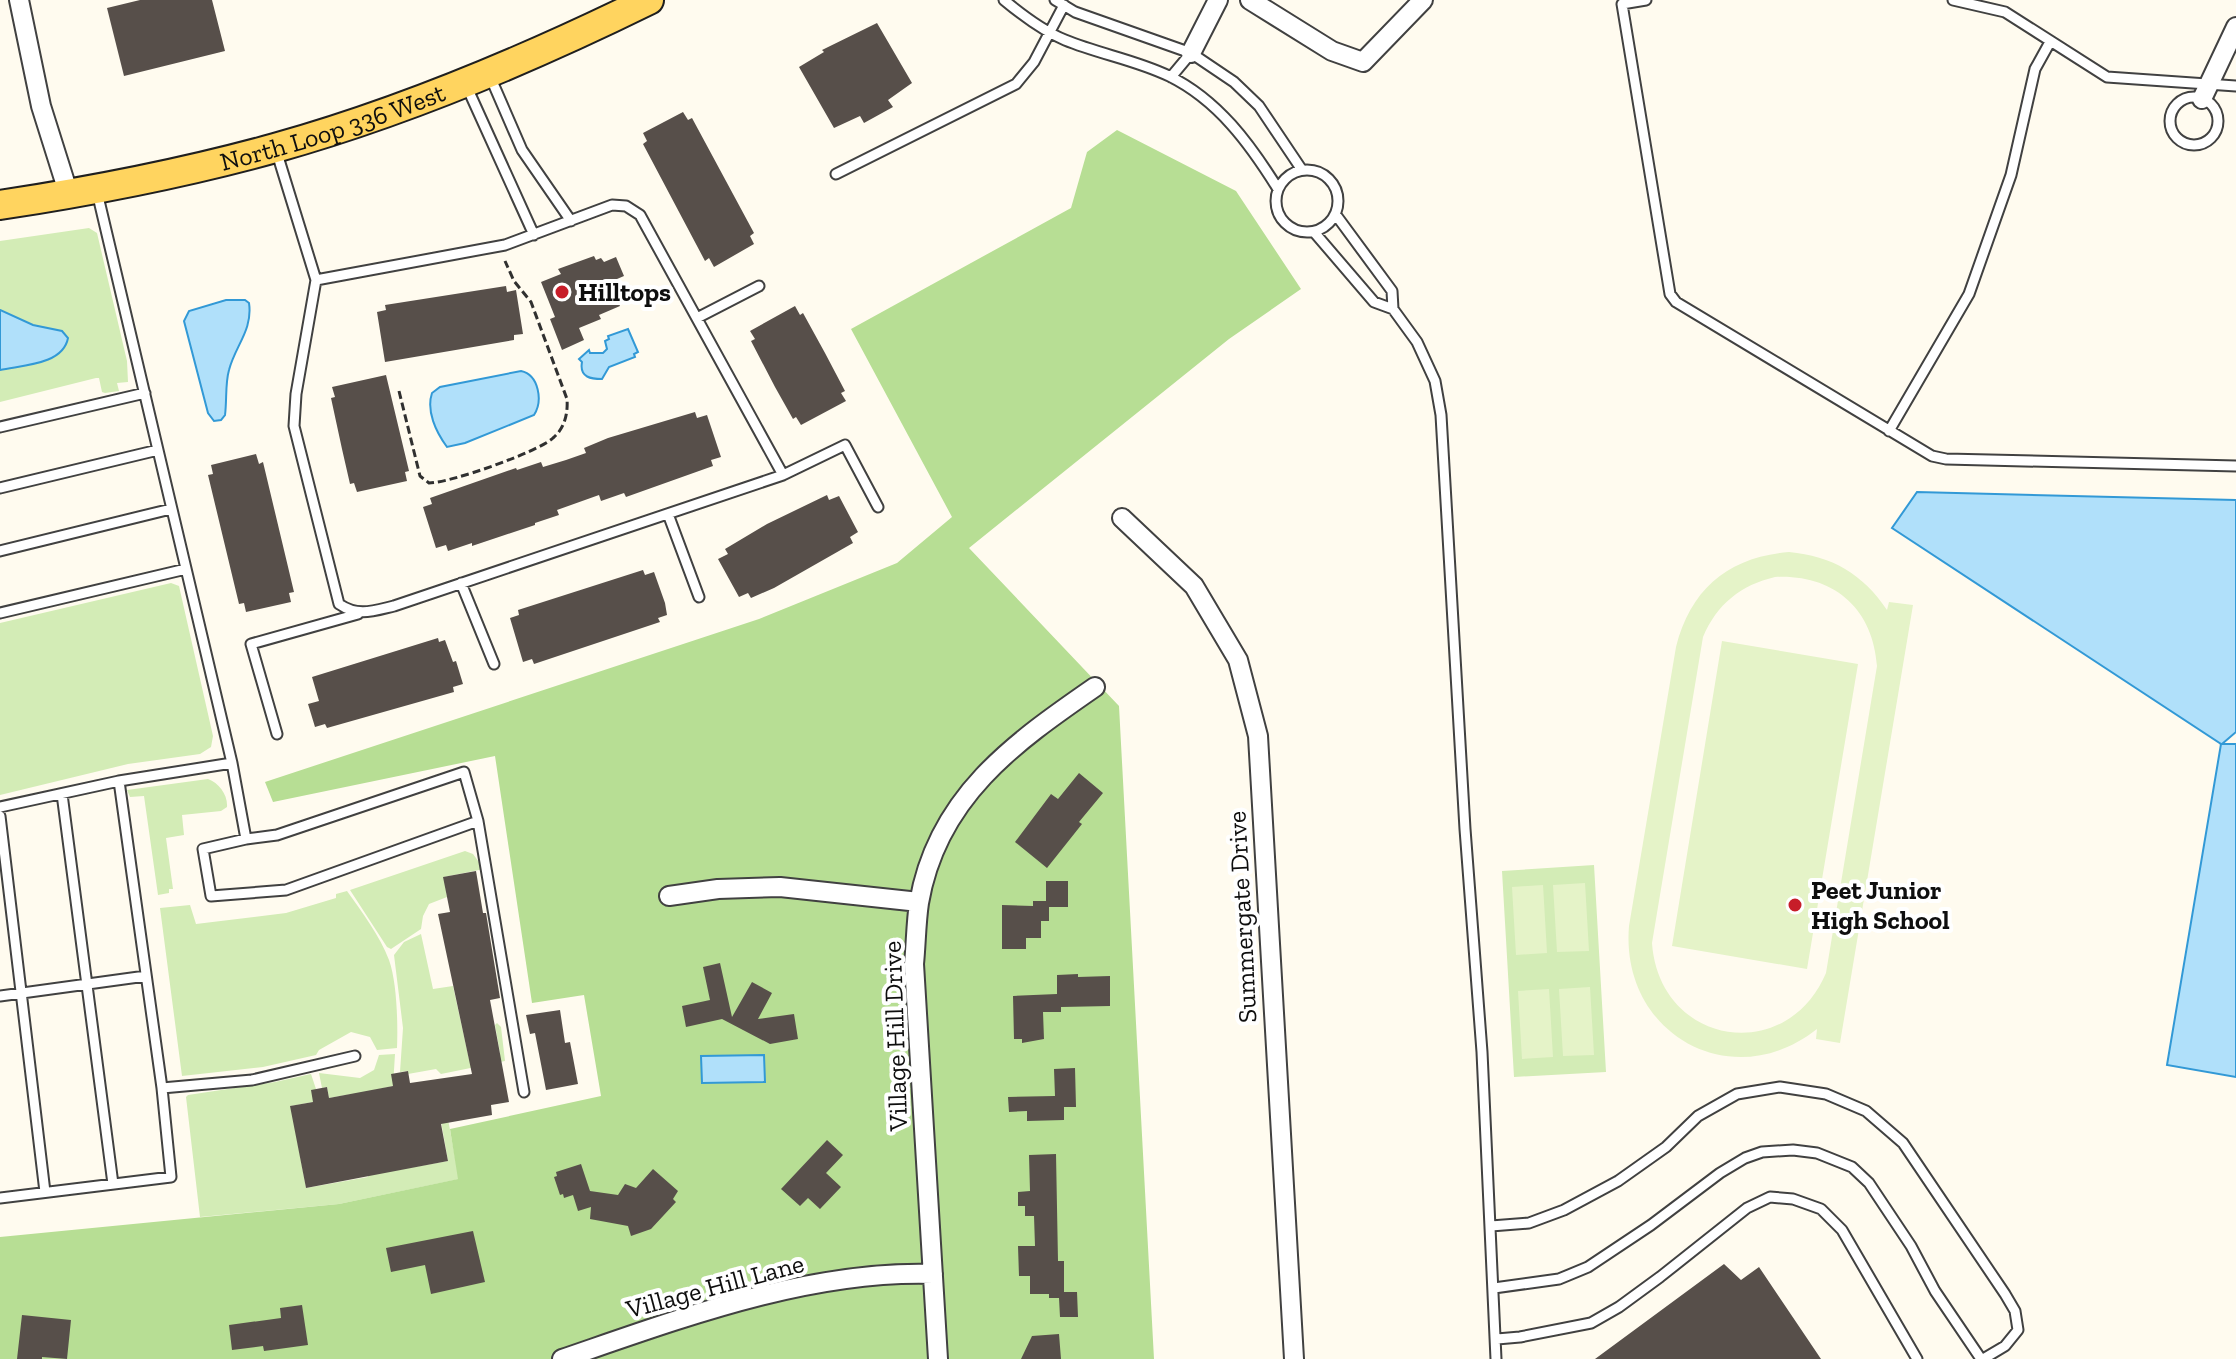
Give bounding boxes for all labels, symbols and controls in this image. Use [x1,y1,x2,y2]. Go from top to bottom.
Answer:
street label: North Loop 336 West [217,76,450,178]
place label: Hilltops [578,276,671,308]
marker: Hilltops [553,283,571,301]
street label: Summergate Drive [1220,810,1264,1024]
place label: Peet Junior High School [1811,874,1950,936]
marker: Peet Junior High School [1786,896,1804,914]
street label: Village Hill Drive [876,940,914,1133]
street label: Village Hill Lane [622,1247,807,1325]

